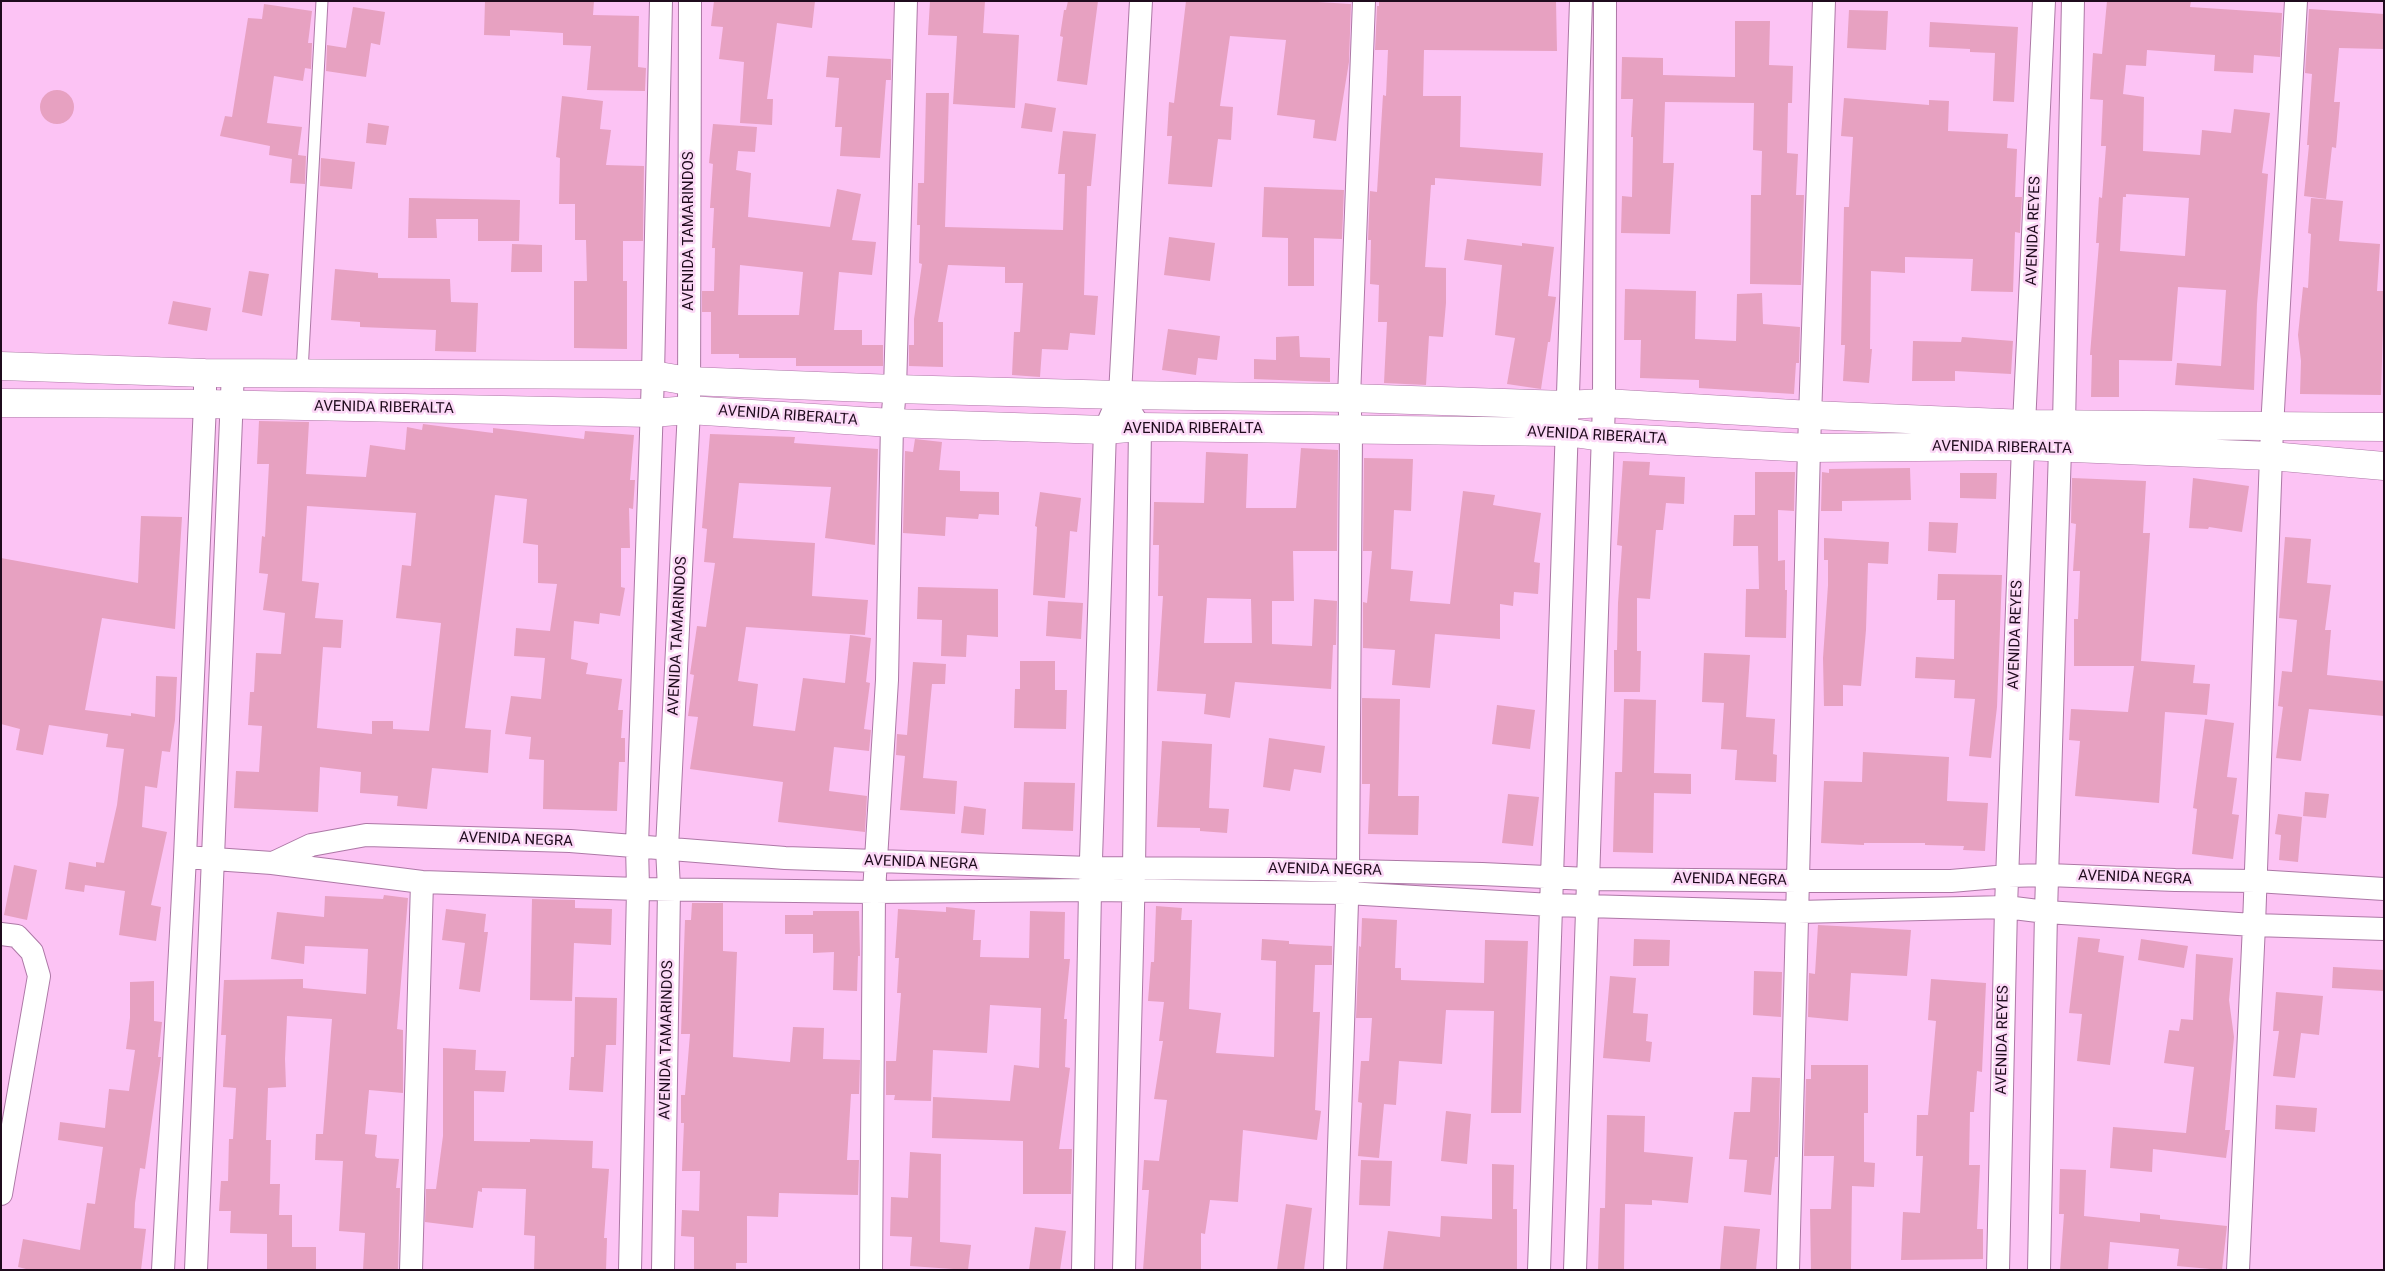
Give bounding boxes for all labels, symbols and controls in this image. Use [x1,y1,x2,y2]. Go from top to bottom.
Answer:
street label: AVENIDA TAMARINDOS [680,151,698,311]
street label: AVENIDA REYES [2023,176,2045,286]
street label: AVENIDA RIBERALTA [314,398,454,418]
street label: AVENIDA RIBERALTA [718,402,858,430]
street label: AVENIDA RIBERALTA [1123,420,1263,438]
street label: AVENIDA RIBERALTA [1527,423,1667,449]
street label: AVENIDA RIBERALTA [1932,438,2072,458]
street label: AVENIDA TAMARINDOS [665,556,691,716]
street label: AVENIDA REYES [2005,580,2027,690]
street label: AVENIDA NEGRA [459,829,573,851]
street label: AVENIDA NEGRA [864,852,978,874]
street label: AVENIDA NEGRA [1268,860,1382,880]
street label: AVENIDA NEGRA [2078,867,2192,889]
street label: AVENIDA NEGRA [1673,870,1787,890]
street label: AVENIDA TAMARINDOS [657,960,677,1120]
street label: AVENIDA REYES [1993,985,2013,1095]

